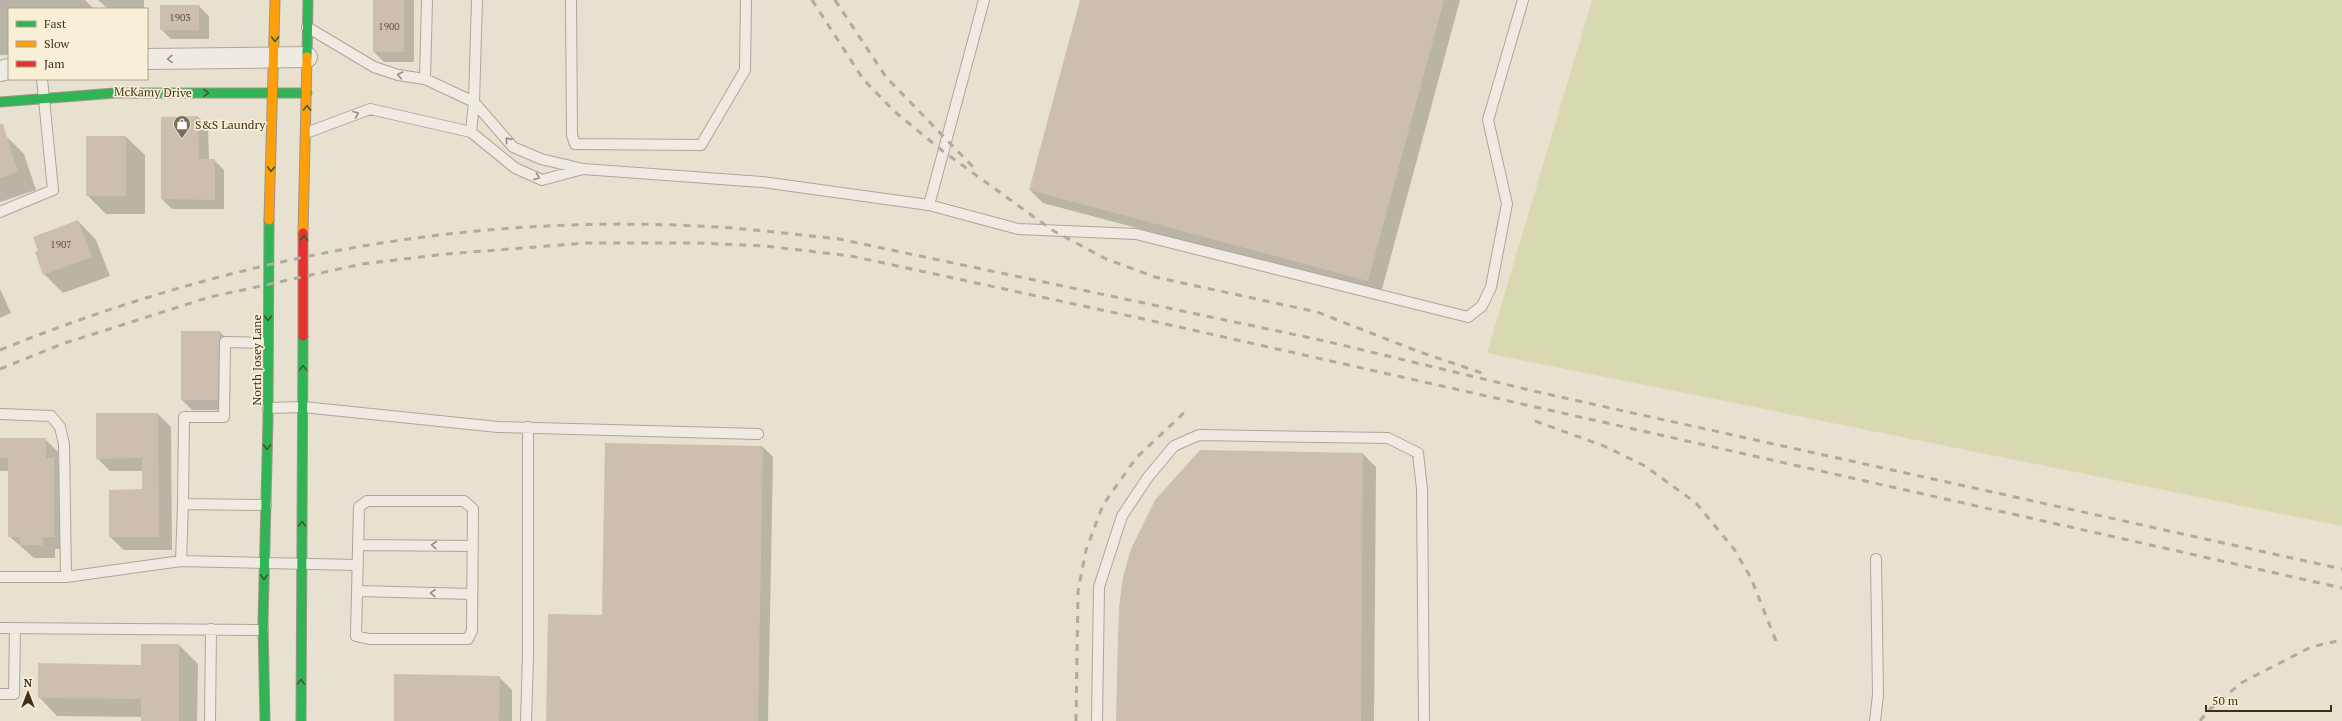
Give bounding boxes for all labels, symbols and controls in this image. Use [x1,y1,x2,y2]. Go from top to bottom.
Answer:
legend [8,8,148,80]
house number: 1903 [169,11,191,24]
text: Fast [44,16,67,31]
house number: 1900 [378,20,400,33]
text: Slow [44,36,70,51]
one-way arrow [271,36,279,42]
one-way arrow [167,55,173,63]
text: Jam [44,56,65,71]
one-way arrow [397,72,403,80]
street label: McKamy Drive [114,84,192,100]
one-way arrow [203,89,209,97]
one-way arrow [303,105,311,111]
one-way arrow [352,111,359,119]
shop icon: S&S Laundry [172,114,192,139]
place label: S&S Laundry [195,117,266,132]
one-way arrow [505,138,512,145]
one-way arrow [267,166,275,172]
one-way arrow [534,173,541,181]
one-way arrow [300,235,308,241]
house number: 1907 [50,238,72,251]
street label: North Josey Lane [249,315,264,405]
one-way arrow [264,315,272,321]
one-way arrow [299,365,307,371]
one-way arrow [263,444,271,450]
one-way arrow [298,521,306,527]
one-way arrow [431,541,437,549]
one-way arrow [260,574,268,580]
one-way arrow [430,589,436,597]
north arrow [8,673,48,713]
text: N [24,676,33,690]
one-way arrow [297,679,305,685]
scale bar [2206,687,2331,713]
text: 50 m [2212,693,2239,708]

